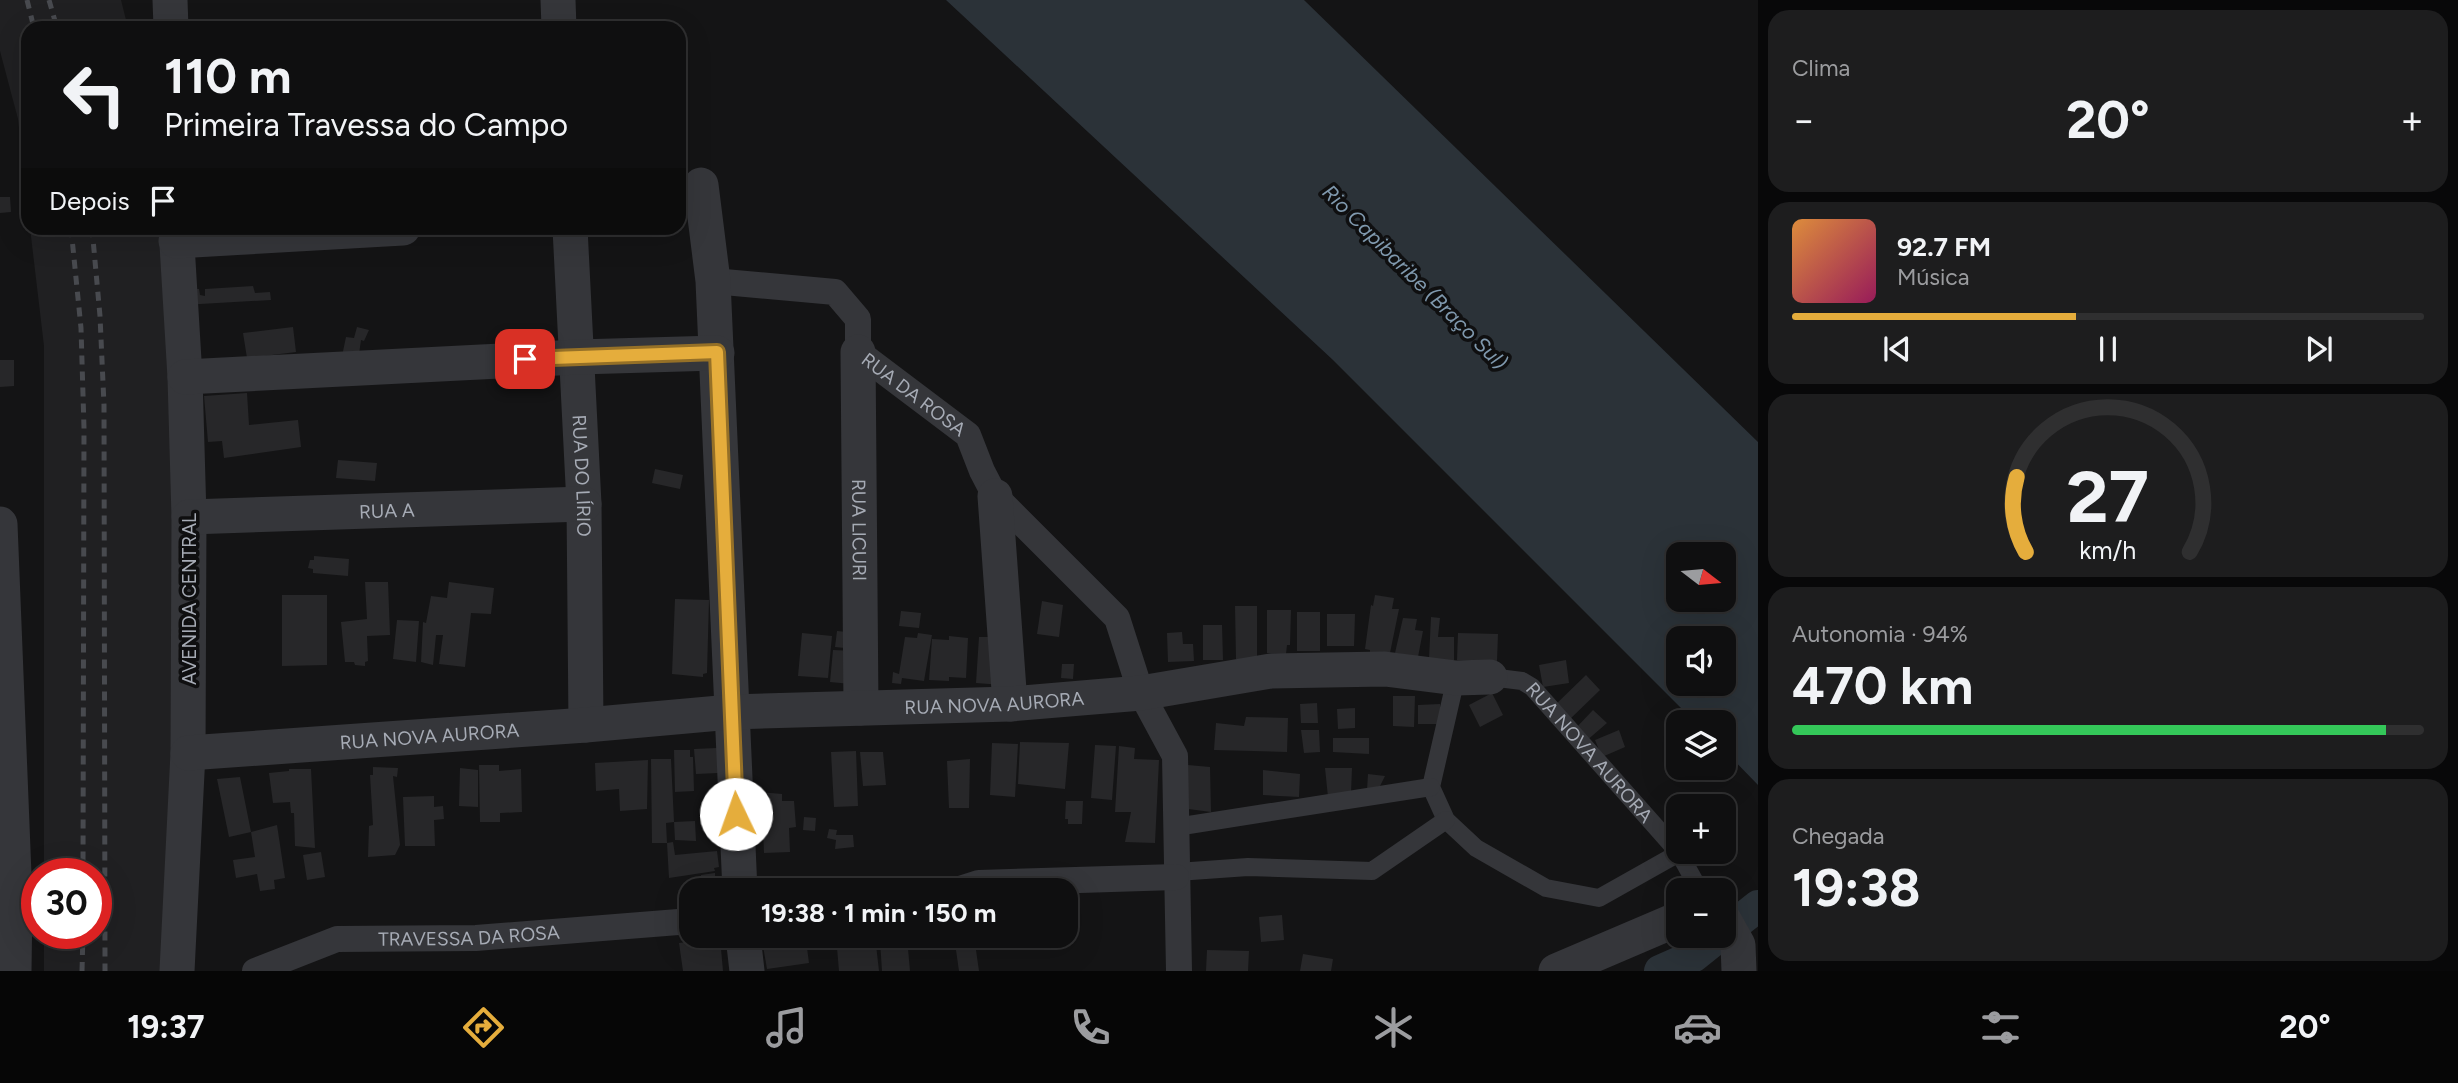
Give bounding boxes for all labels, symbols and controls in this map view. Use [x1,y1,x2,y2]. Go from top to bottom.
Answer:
text: 110 m [164,46,292,105]
icon: left [49,49,140,140]
text: Clima [1792,54,1850,82]
text: 20° [2066,89,2150,151]
text: − [1792,97,1816,143]
text: + [2400,97,2424,143]
text: Primeira Travessa do Campo [164,106,568,144]
water label: Rio Capibaribe (Braço Sul) [1317,179,1513,375]
icon: arrive [144,182,182,220]
text: Depois [49,185,130,217]
text: 92.7 FM [1897,231,1991,263]
text: Música [1897,263,1970,291]
pin [495,329,555,389]
icon: previous [1878,330,1916,368]
icon: pause [2089,330,2127,368]
icon: next [2300,330,2338,368]
icon: arrive [506,340,544,378]
street label: RUA DA ROSA [857,347,971,441]
street label: RUA DO LÍRIO [568,414,596,537]
text: 27 [2067,453,2149,540]
street label: RUA LICURI [848,479,871,581]
street label: RUA A [359,498,415,523]
street label: AVENIDA CENTRAL [178,513,201,685]
text: km/h [2079,534,2137,564]
north arrow [1666,542,1736,612]
map controls [1666,542,1736,948]
text: Autonomia · 94% [1792,620,1968,648]
button: sound [1666,626,1736,696]
text: 470 km [1792,655,1973,717]
street label: RUA NOVA AURORA [1521,677,1658,827]
street label: RUA NOVA AURORA [904,686,1085,719]
button: layers [1666,710,1736,780]
street label: RUA NOVA AURORA [339,718,520,754]
position arrow [699,777,773,851]
button: + [1666,794,1736,864]
text: Chegada [1792,822,1884,850]
text: 19:38 [1792,857,1921,919]
speed limit sign: 30 [21,858,112,949]
button: − [1666,878,1736,948]
text: 19:38 · 1 min · 150 m [761,897,996,929]
street label: TRAVESSA DA ROSA [378,920,561,950]
icon: directions [459,1003,508,1052]
icon: music [762,1003,811,1052]
icon: phone [1066,1003,1115,1052]
icon: climate [1369,1003,1418,1052]
icon: car [1673,1003,1722,1052]
icon: filters [1976,1003,2025,1052]
text: 19:37 [127,1008,204,1046]
text: 20° [2279,1008,2331,1046]

